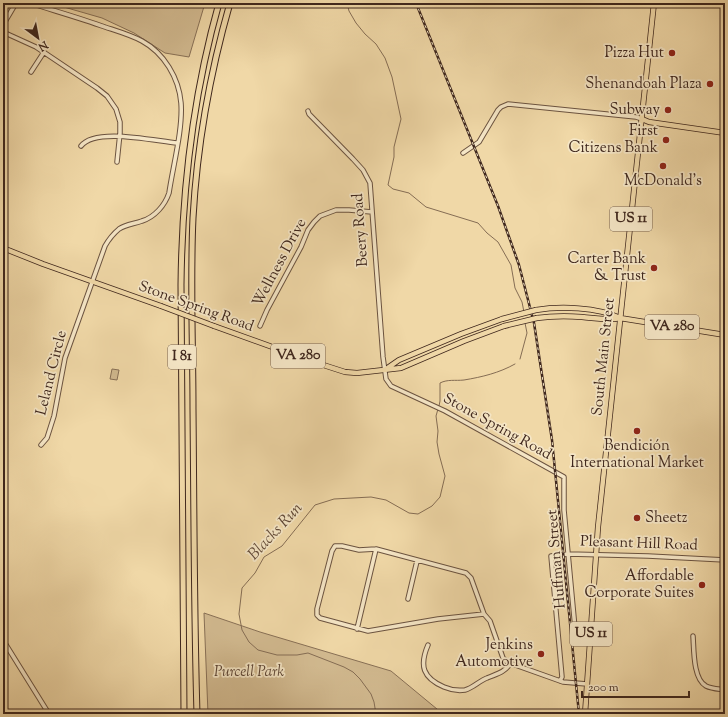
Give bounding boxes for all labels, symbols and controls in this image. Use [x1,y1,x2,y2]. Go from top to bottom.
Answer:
north arrow [18,18,58,58]
text: N [35,36,52,55]
place label: Pizza Hut [604,43,664,64]
marker: Pizza Hut [667,48,677,58]
place label: Shenandoah Plaza [585,74,702,95]
marker: Shenandoah Plaza [705,79,715,89]
place label: Subway [609,100,661,121]
marker: Subway [663,105,673,115]
place label: First Citizens Bank [569,121,658,159]
marker: First Citizens Bank [661,135,671,145]
marker: McDonald's [658,161,668,171]
place label: McDonald's [624,171,702,192]
street label: Beery Road [348,192,374,267]
road number: US 11 [610,207,652,231]
street label: Wellness Drive [248,215,312,311]
place label: Carter Bank & Trust [567,249,646,287]
marker: Carter Bank & Trust [649,263,659,273]
street label: Stone Spring Road [135,276,257,338]
street label: South Main Street [587,297,621,417]
road number: VA 280 [645,315,699,339]
street label: Leland Circle [31,328,73,418]
road number: VA 280 [271,344,325,368]
road number: I 81 [168,345,196,369]
street label: Stone Spring Road [439,388,556,466]
marker: Bendición International Market [632,426,642,436]
place label: Bendición International Market [570,436,704,474]
water label: Blacks Run [243,498,309,566]
street label: Huffman Street [542,508,572,610]
place label: Sheetz [645,508,688,529]
marker: Sheetz [632,513,642,523]
street label: Pleasant Hill Road [580,531,699,557]
place label: Affordable Corporate Suites [584,566,694,604]
marker: Affordable Corporate Suites [697,580,707,590]
road number: US 11 [570,622,612,646]
place label: Jenkins Automotive [455,635,533,673]
marker: Jenkins Automotive [536,649,546,659]
park label: Purcell Park [214,662,284,683]
scale bar [582,673,689,699]
text: 200 m [588,679,619,697]

